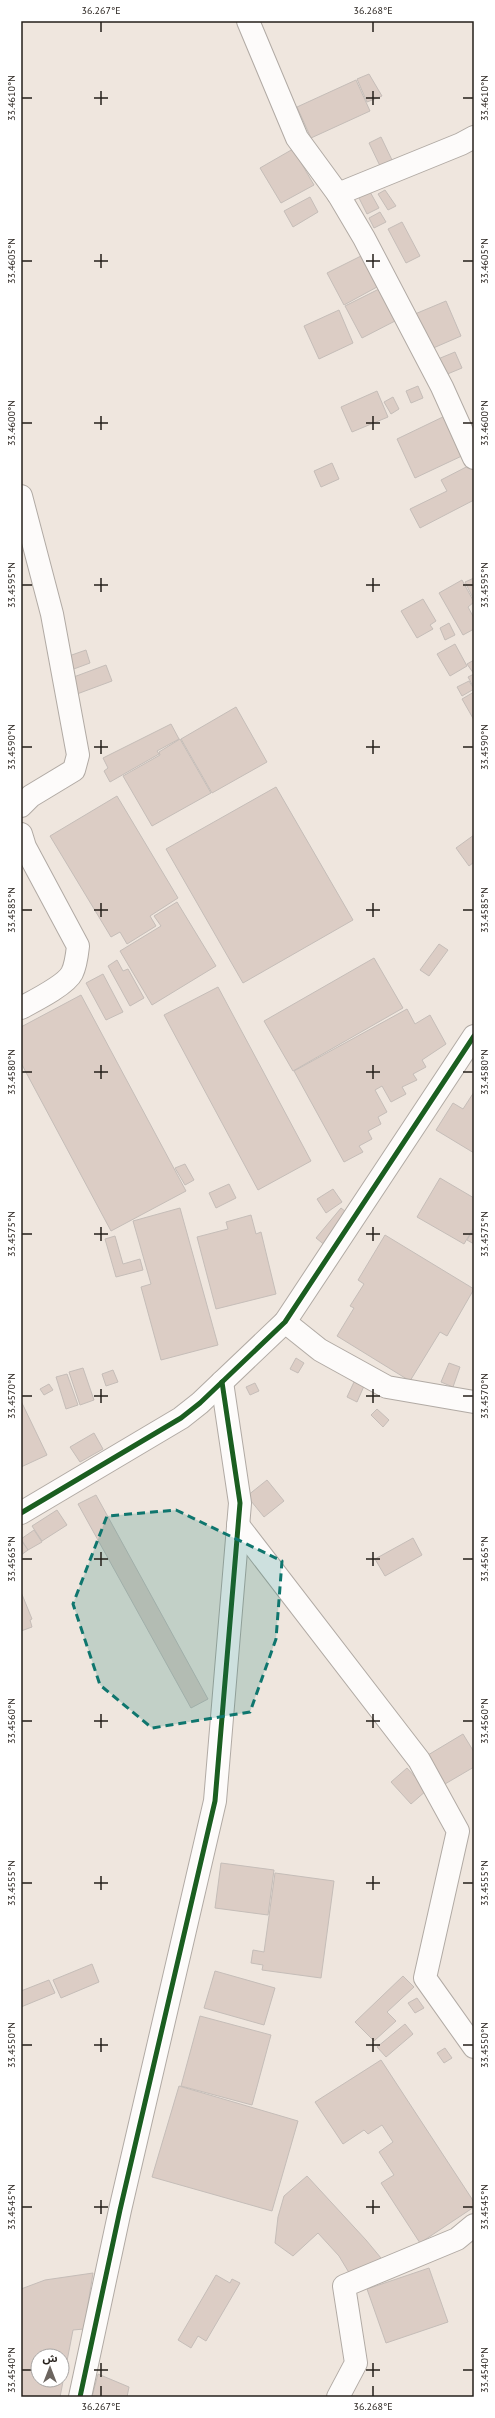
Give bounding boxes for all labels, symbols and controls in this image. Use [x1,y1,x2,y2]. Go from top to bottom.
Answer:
text: 36.267°E [82,4,121,17]
text: 36.268°E [354,4,393,17]
text: 33.4610°N [5,75,18,121]
text: 33.4610°N [478,75,491,121]
text: 33.4605°N [5,238,18,284]
text: 33.4605°N [478,238,491,284]
text: 33.4600°N [5,400,18,446]
text: 33.4600°N [478,400,491,446]
text: 33.4595°N [5,562,18,608]
text: 33.4595°N [478,562,491,608]
text: 33.4590°N [5,724,18,770]
text: 33.4590°N [478,724,491,770]
text: 33.4585°N [5,887,18,933]
text: 33.4585°N [478,887,491,933]
text: 33.4580°N [5,1049,18,1095]
text: 33.4580°N [478,1049,491,1095]
text: 33.4575°N [5,1211,18,1257]
text: 33.4575°N [478,1211,491,1257]
text: 33.4570°N [5,1373,18,1419]
text: 33.4570°N [478,1373,491,1419]
text: 33.4565°N [5,1536,18,1582]
text: 33.4565°N [478,1536,491,1582]
text: 33.4560°N [5,1698,18,1744]
text: 33.4560°N [478,1698,491,1744]
text: 33.4555°N [5,1860,18,1906]
text: 33.4555°N [478,1860,491,1906]
text: 33.4550°N [5,2022,18,2068]
text: 33.4550°N [478,2022,491,2068]
text: 33.4545°N [5,2184,18,2230]
text: 33.4545°N [478,2184,491,2230]
text: 33.4540°N [5,2347,18,2393]
text: 33.4540°N [478,2347,491,2393]
north arrow [30,2348,70,2388]
text: ش [42,2351,58,2365]
text: 36.267°E [82,2400,121,2413]
text: 36.268°E [354,2400,393,2413]

